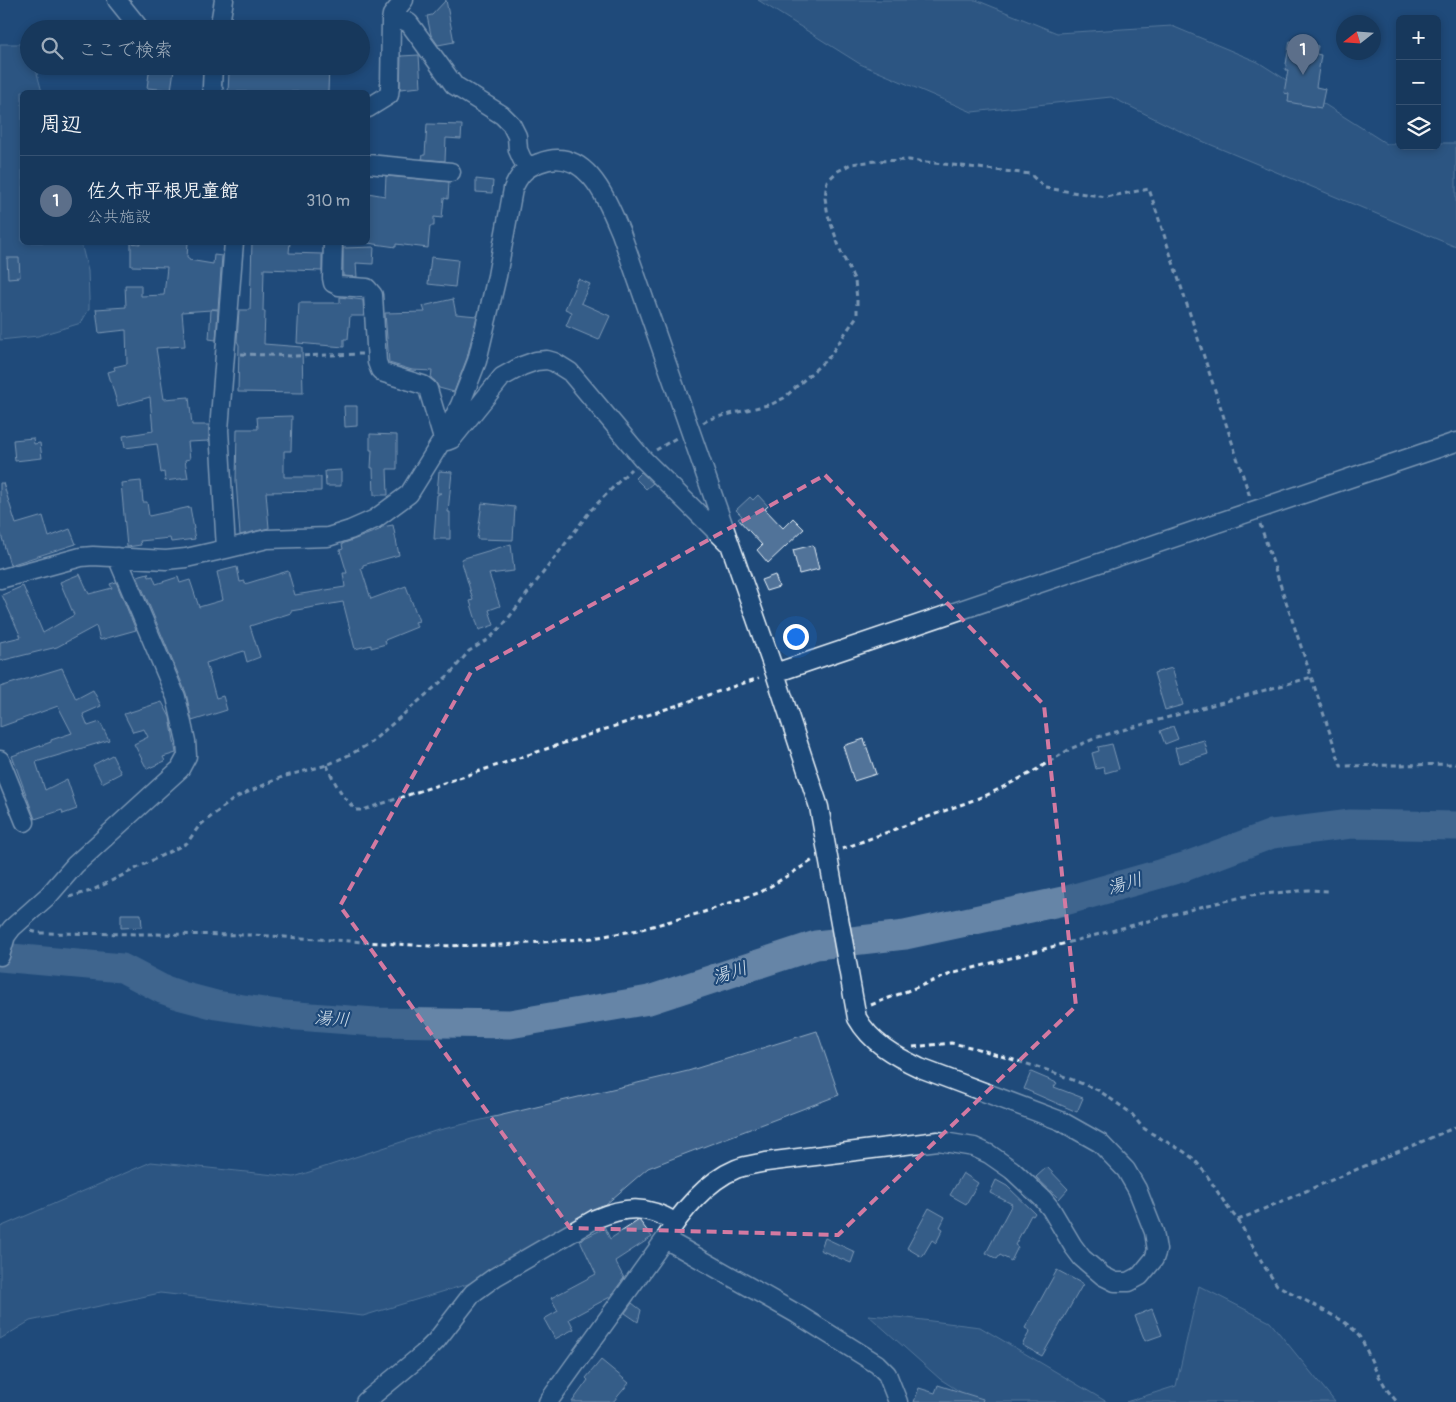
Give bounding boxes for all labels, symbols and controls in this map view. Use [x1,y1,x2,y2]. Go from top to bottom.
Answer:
north arrow [1336,15,1381,60]
map controls [1396,15,1441,150]
button: + [1396,15,1441,60]
search box [20,20,370,75]
icon: search [38,34,66,62]
pin: 1 [1287,34,1319,75]
text: ここで検索 [78,38,173,62]
button: − [1396,60,1441,105]
button: layers [1396,105,1441,150]
text: 周辺 [40,111,82,138]
text: 佐久市平根児童館 [87,179,239,203]
text: 1 [53,191,59,211]
text: 310 m [306,191,350,211]
text: 公共施設 [87,207,151,227]
your location [783,624,809,650]
water label: 湯川 [1105,868,1145,900]
water label: 湯川 [709,957,751,989]
water label: 湯川 [313,1006,351,1032]

